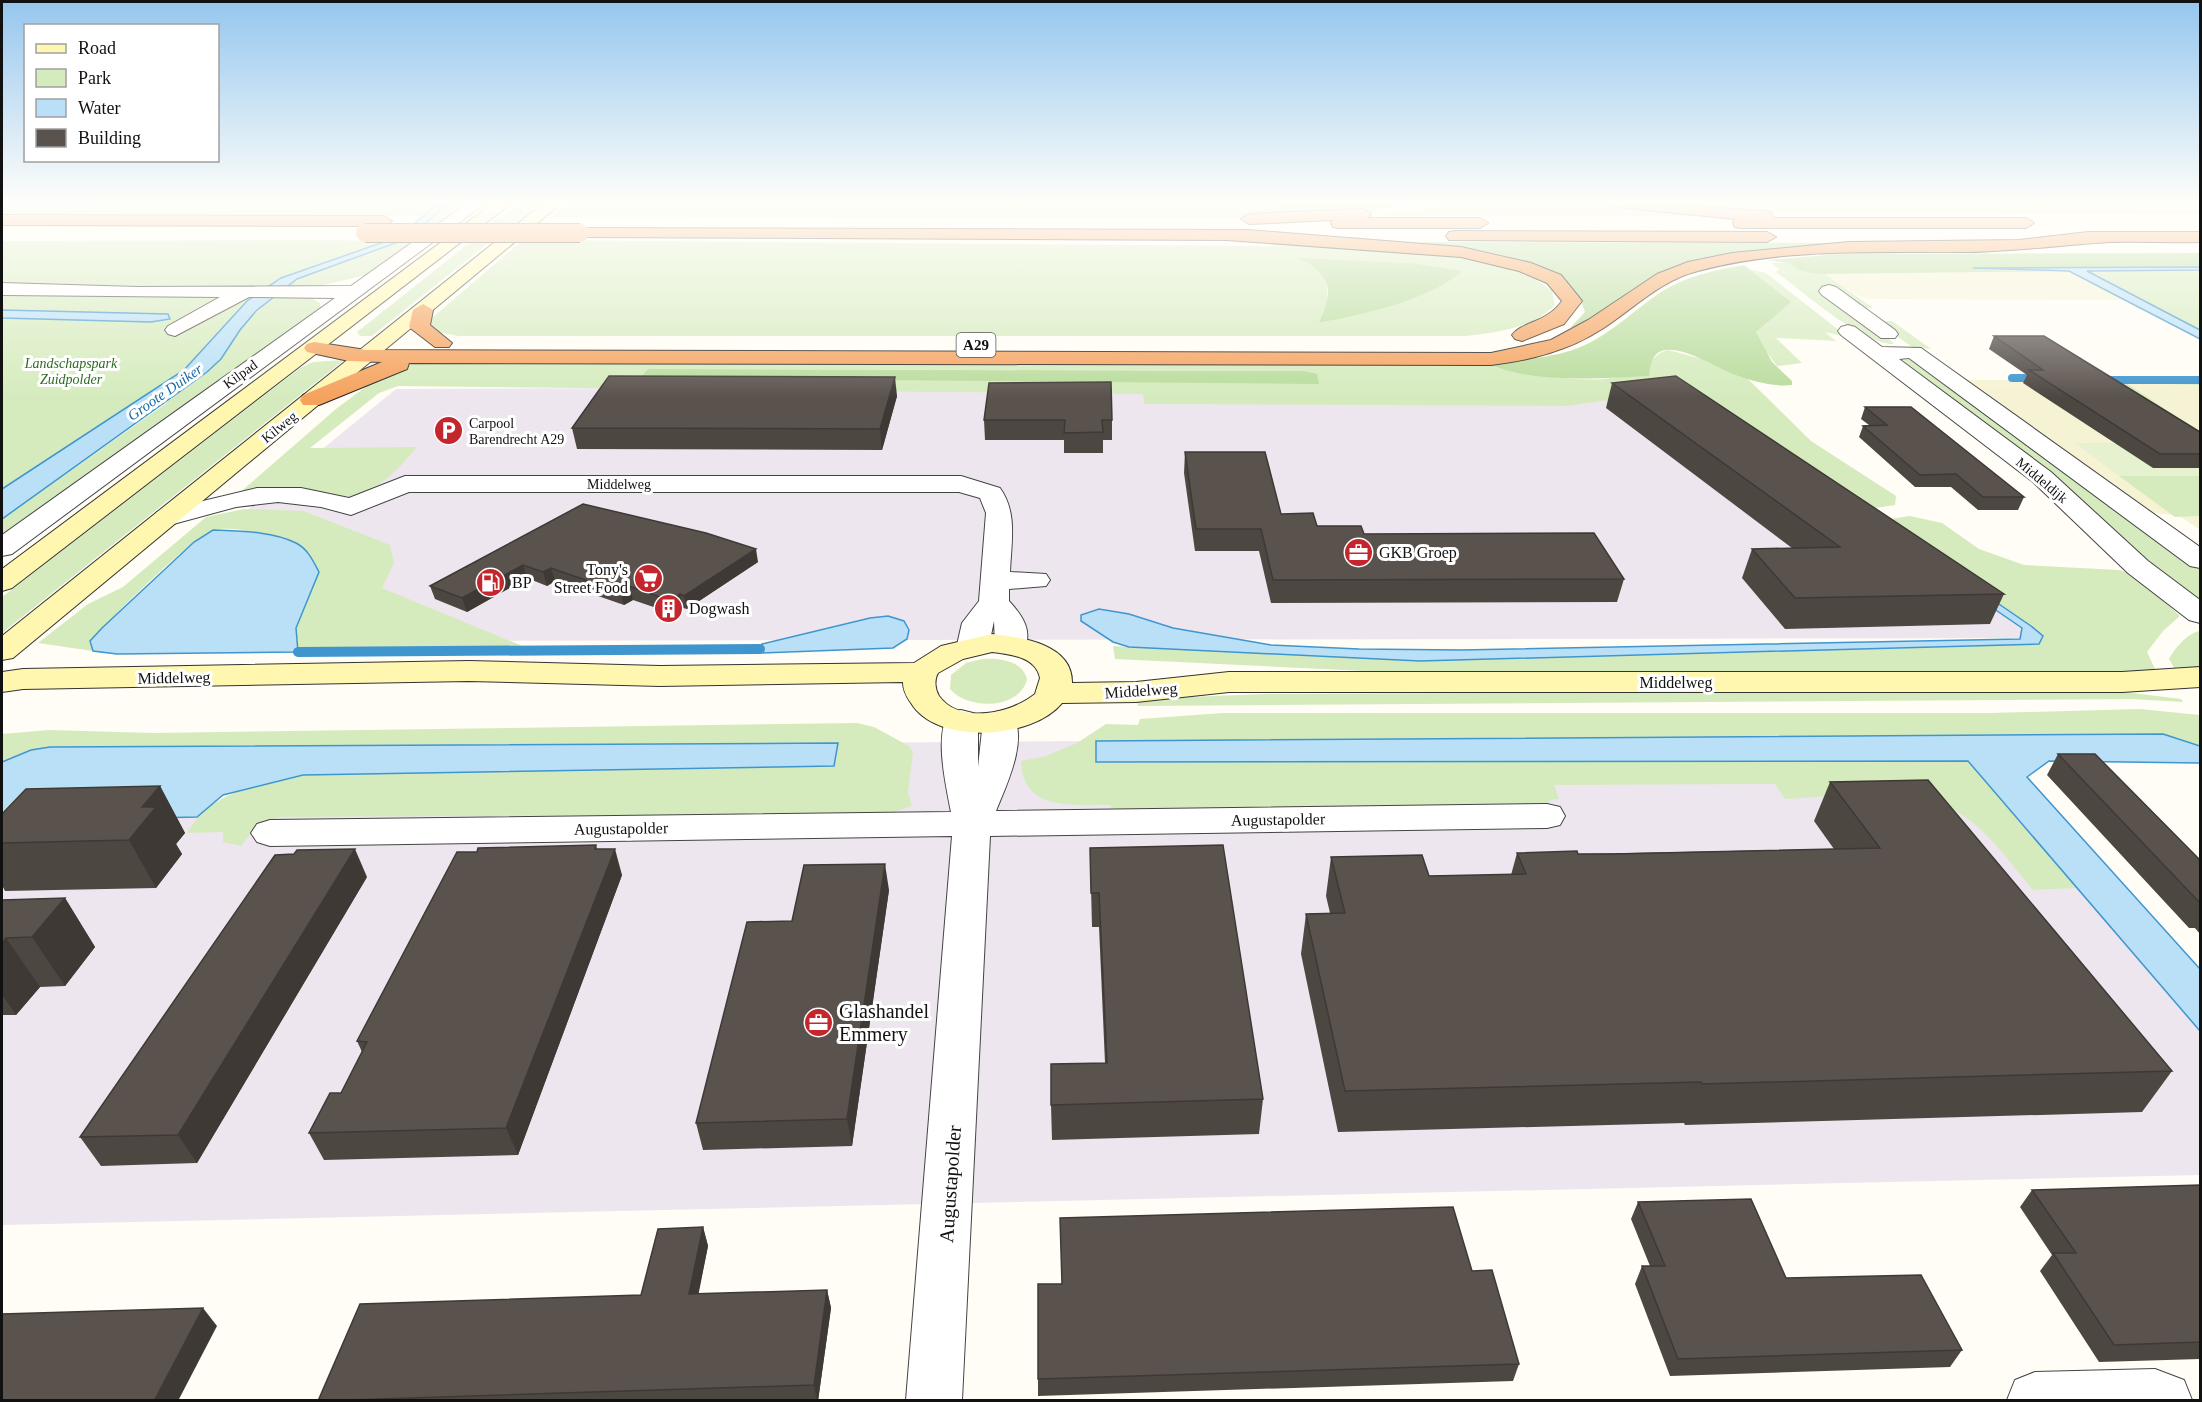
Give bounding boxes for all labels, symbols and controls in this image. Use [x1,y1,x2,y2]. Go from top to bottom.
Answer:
legend [24,24,219,162]
text: Road [78,38,116,58]
text: Park [78,68,111,88]
text: Water [78,98,121,118]
text: Building [78,128,141,148]
road number: A29 [956,333,996,357]
park label: Landschapspark Zuidpolder [24,356,118,387]
street label: Kilpad [220,357,260,392]
water label: Groote Duiker [125,360,205,424]
street label: Kilweg [259,409,300,446]
parking icon: Carpool Barendrecht A29 [432,415,464,447]
place label: Carpool Barendrecht A29 [469,416,564,447]
street label: Middeldijk [2013,455,2070,506]
street label: Middelweg [587,477,651,492]
office icon: GKB Groep [1342,536,1374,568]
place label: GKB Groep [1379,544,1457,562]
place label: Tony's Street Food [554,561,628,596]
supermarket icon: Tony's Street Food [633,562,665,594]
fuel station icon: BP [475,566,507,598]
place label: BP [512,574,532,591]
building icon: Dogwash [652,592,684,624]
place label: Dogwash [689,600,749,618]
street label: Middelweg [137,668,211,688]
street label: Middelweg [1640,674,1712,692]
street label: Middelweg [1104,679,1178,703]
street label: Augustapolder [1231,810,1326,830]
street label: Augustapolder [574,819,669,839]
place label: Glashandel Emmery [839,1000,929,1046]
office icon: Glashandel Emmery [802,1006,834,1038]
street label: Augustapolder [935,1124,966,1244]

